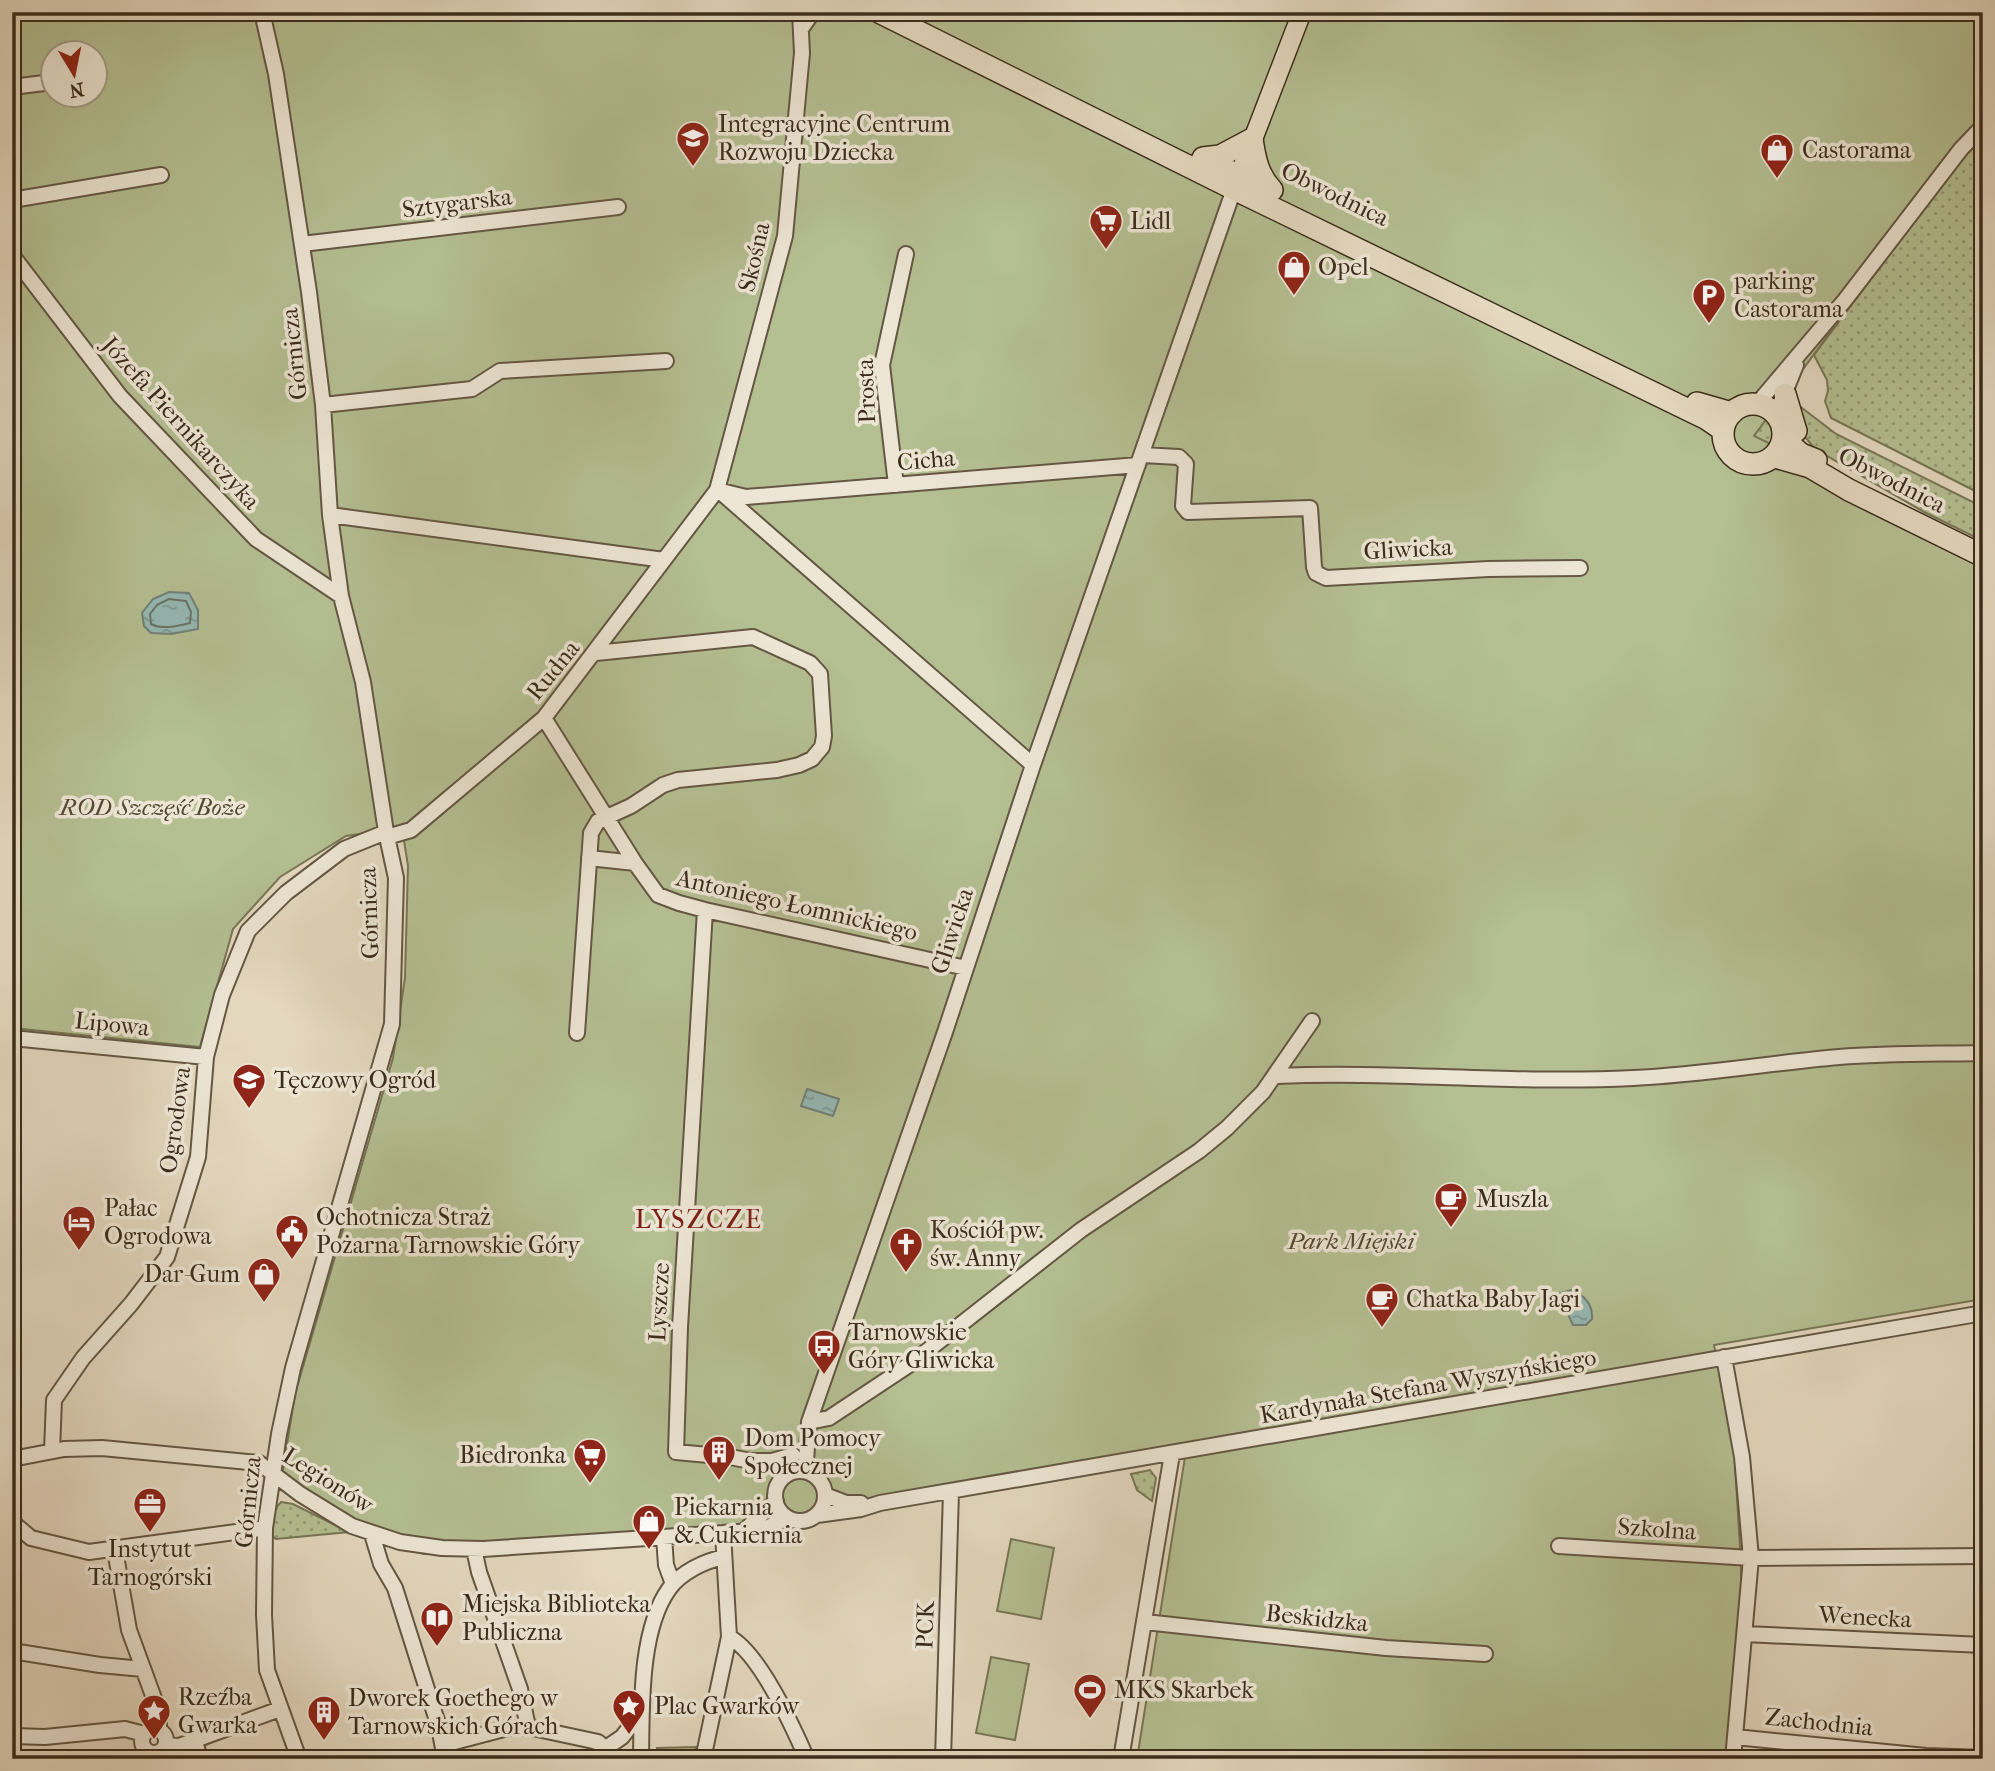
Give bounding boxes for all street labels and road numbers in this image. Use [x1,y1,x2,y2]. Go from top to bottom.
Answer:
street label: Obwodnica [1277,156,1394,232]
street label: Sztygarska [401,182,514,224]
street label: Skośna [732,219,776,294]
street label: Górnicza [275,306,313,401]
street label: Józefa Piernikarczyka [95,329,266,516]
street label: Prosta [851,357,881,424]
street label: Obwodnica [1834,441,1951,519]
street label: Cicha [896,443,957,476]
street label: Gliwicka [1363,533,1454,565]
street label: Rudna [521,634,586,705]
street label: Antoniego Łomnickiego [673,863,920,946]
street label: Górnicza [353,865,385,960]
street label: Gliwicka [925,883,979,978]
street label: Lipowa [73,1006,152,1042]
street label: Ogrodowa [154,1064,196,1175]
street label: Lyszcze [643,1262,675,1342]
street label: Kardynała Stefana Wyszyńskiego [1258,1343,1598,1429]
street label: Legionów [277,1441,379,1519]
street label: Górnicza [229,1454,267,1549]
street label: Szkolna [1617,1512,1698,1546]
street label: PCK [910,1599,940,1650]
street label: Beskidzka [1264,1599,1370,1637]
street label: Wenecka [1817,1601,1913,1633]
street label: Zachodnia [1764,1702,1875,1742]

